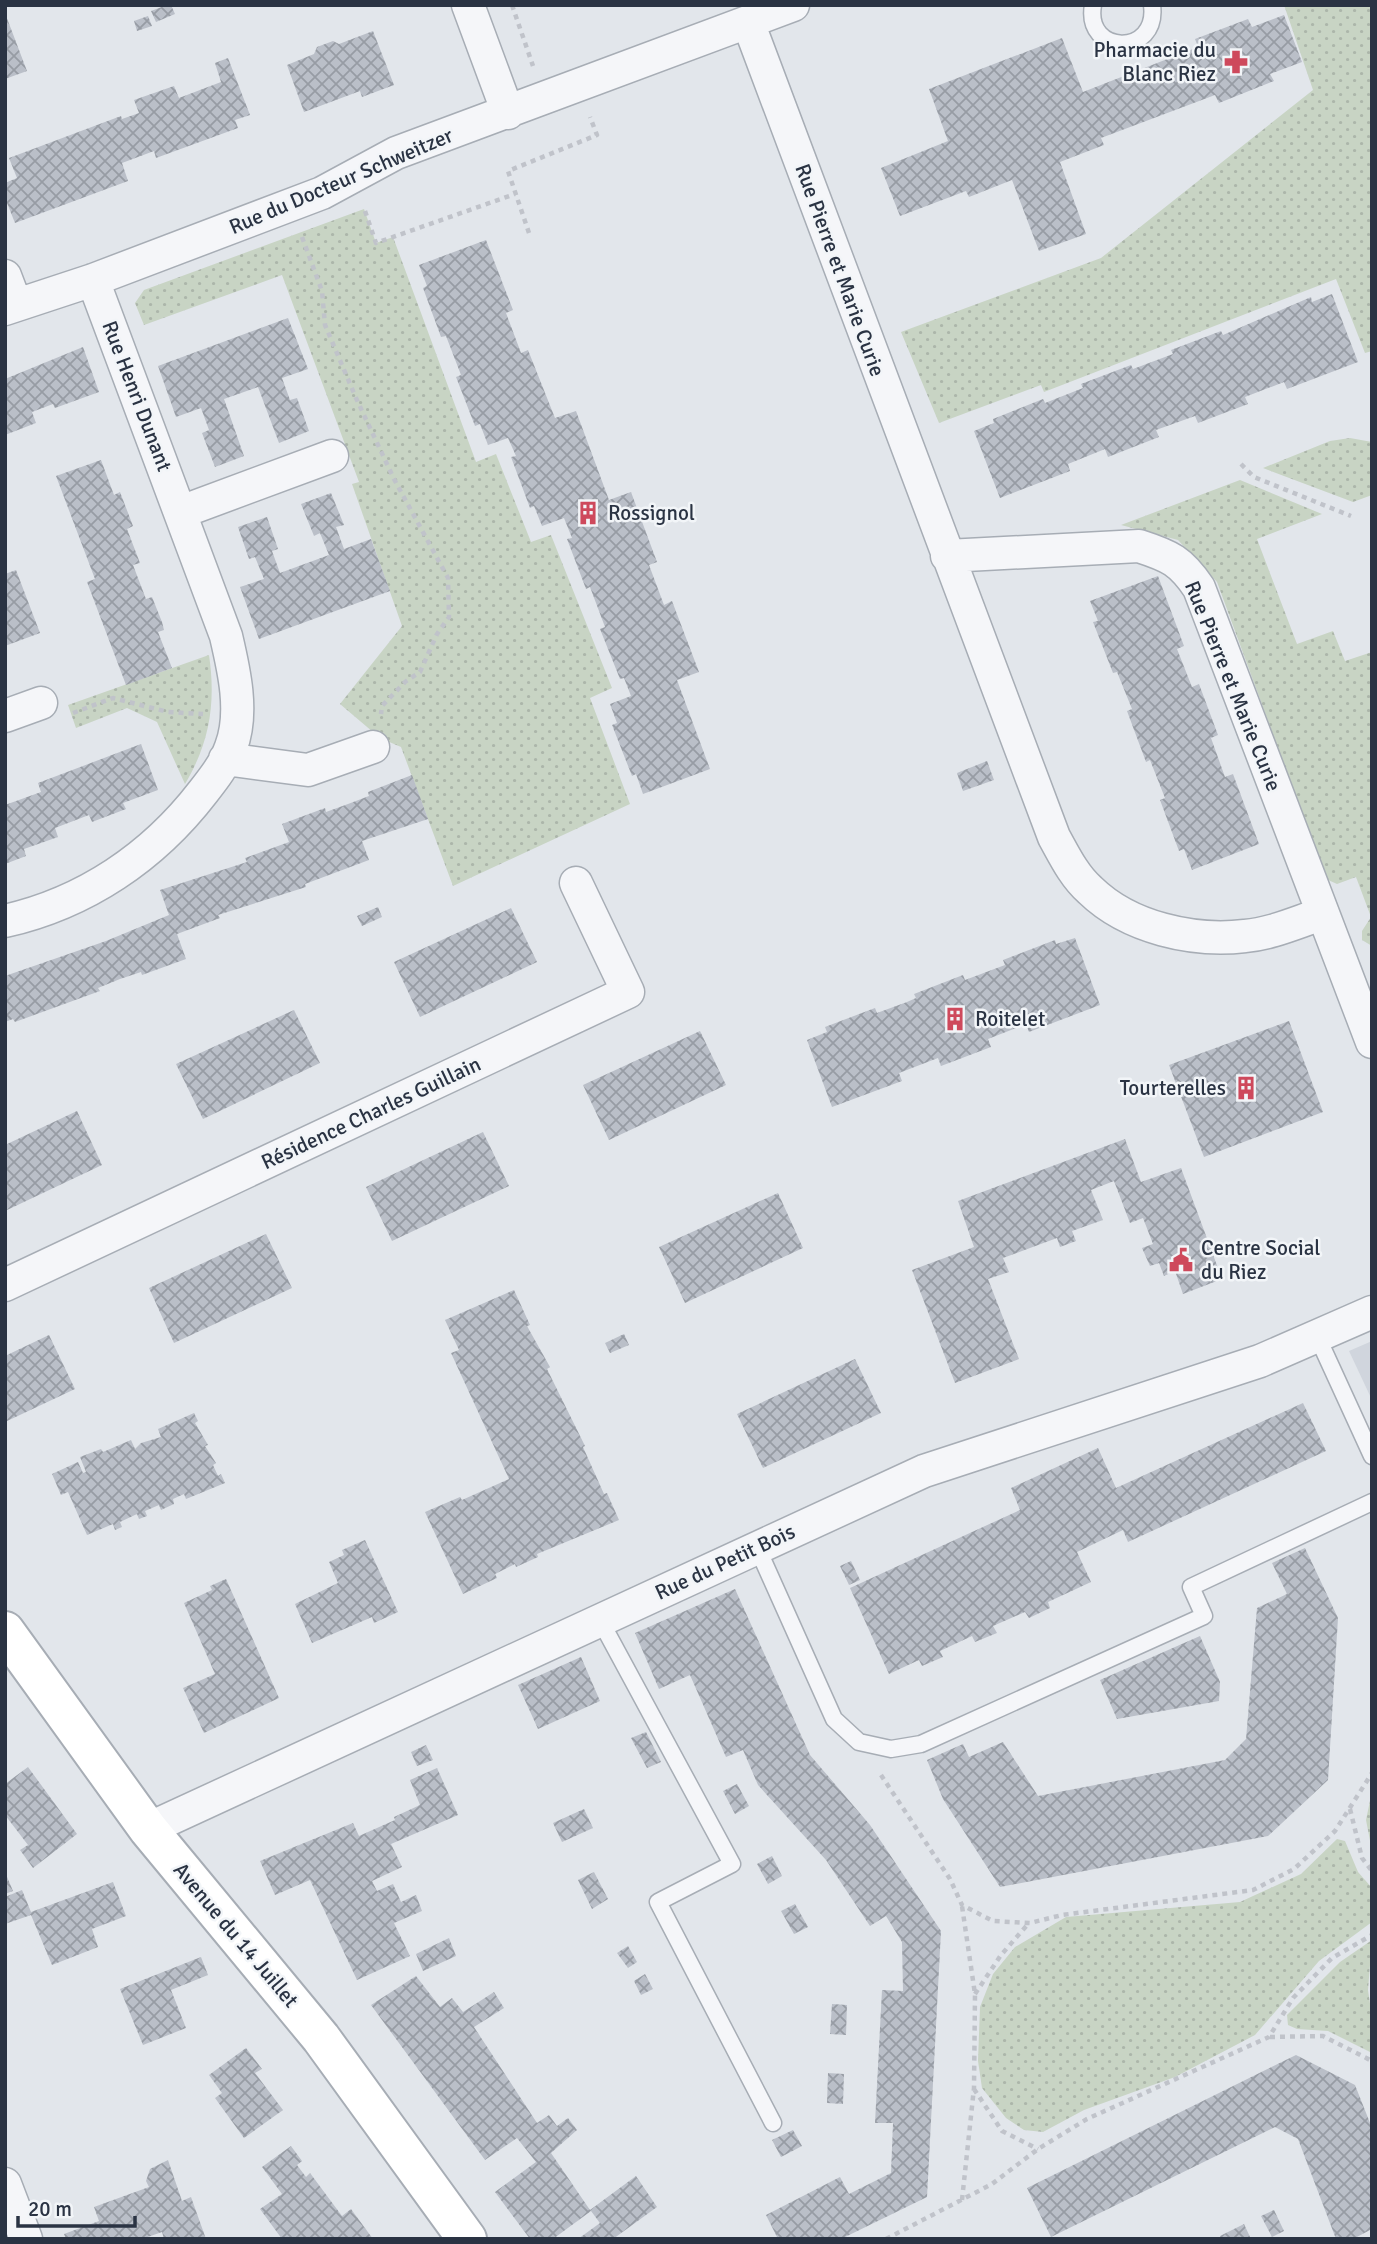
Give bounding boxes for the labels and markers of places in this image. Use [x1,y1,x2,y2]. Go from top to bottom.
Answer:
place label: Pharmacie du Blanc Riez [1093,37,1216,87]
pharmacy icon: Pharmacie du Blanc Riez [1222,48,1250,76]
building icon: Rossignol [574,499,602,527]
place label: Rossignol [608,500,695,526]
building icon: Roitelet [941,1005,969,1033]
place label: Roitelet [975,1006,1045,1032]
building icon: Tourterelles [1232,1074,1260,1102]
place label: Tourterelles [1120,1075,1226,1101]
place label: Centre Social du Riez [1201,1235,1321,1285]
public building icon: Centre Social du Riez [1167,1246,1195,1274]

